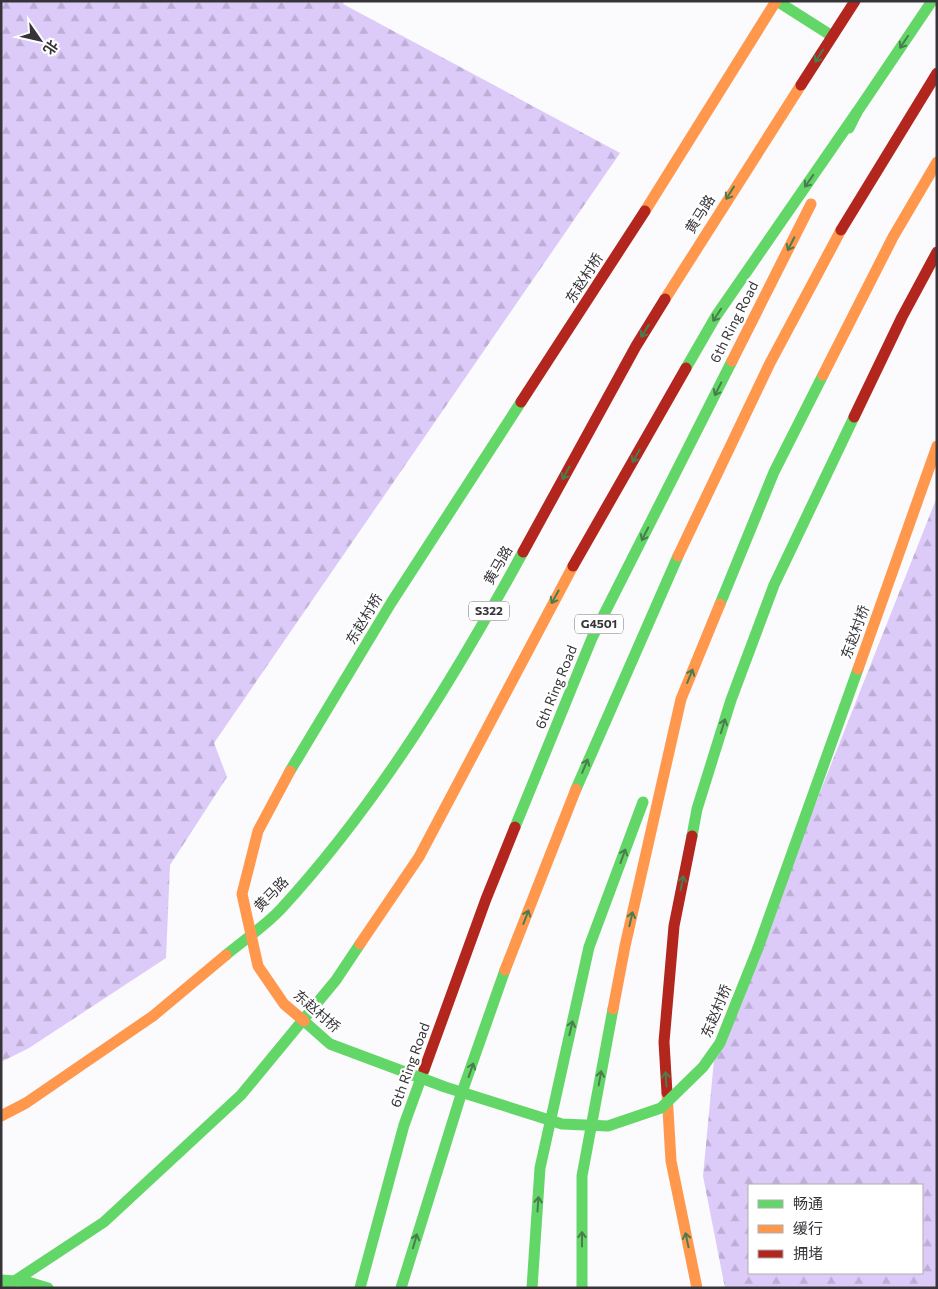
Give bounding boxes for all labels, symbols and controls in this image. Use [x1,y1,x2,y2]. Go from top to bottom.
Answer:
north arrow [15,15,65,65]
one-way arrow [899,34,909,48]
text: 北 [40,37,62,58]
one-way arrow [813,49,823,63]
one-way arrow [804,174,814,188]
one-way arrow [725,186,736,200]
street label: 黄马路 [681,191,718,236]
one-way arrow [785,236,795,251]
street label: 东赵村桥 [561,250,606,306]
street label: 6th Ring Road [706,278,761,365]
one-way arrow [712,308,723,322]
one-way arrow [640,324,650,338]
one-way arrow [712,381,722,396]
one-way arrow [631,448,641,462]
one-way arrow [561,466,571,481]
one-way arrow [639,526,649,541]
street label: 黄马路 [480,542,515,587]
one-way arrow [550,589,560,603]
street label: 东赵村桥 [342,590,385,647]
road number: S322 [469,602,509,620]
street label: 东赵村桥 [837,603,872,661]
road number: G4501 [575,614,623,634]
street label: 6th Ring Road [531,642,580,731]
one-way arrow [686,669,695,684]
one-way arrow [718,718,728,734]
one-way arrow [581,758,590,773]
one-way arrow [619,848,628,864]
street label: 黄马路 [250,873,291,915]
one-way arrow [678,876,687,892]
one-way arrow [522,910,531,925]
one-way arrow [627,911,636,927]
street label: 东赵村桥 [697,982,734,1040]
street label: 东赵村桥 [291,986,344,1035]
street label: 6th Ring Road [386,1020,433,1110]
one-way arrow [567,1020,577,1036]
one-way arrow [467,1062,477,1078]
one-way arrow [596,1071,606,1087]
one-way arrow [661,1072,670,1088]
legend [748,1184,923,1274]
text: 畅通 [793,1194,823,1212]
one-way arrow [533,1196,542,1212]
text: 缓行 [793,1219,823,1237]
one-way arrow [577,1231,587,1248]
one-way arrow [682,1232,691,1248]
one-way arrow [410,1233,420,1249]
text: 拥堵 [793,1244,823,1262]

